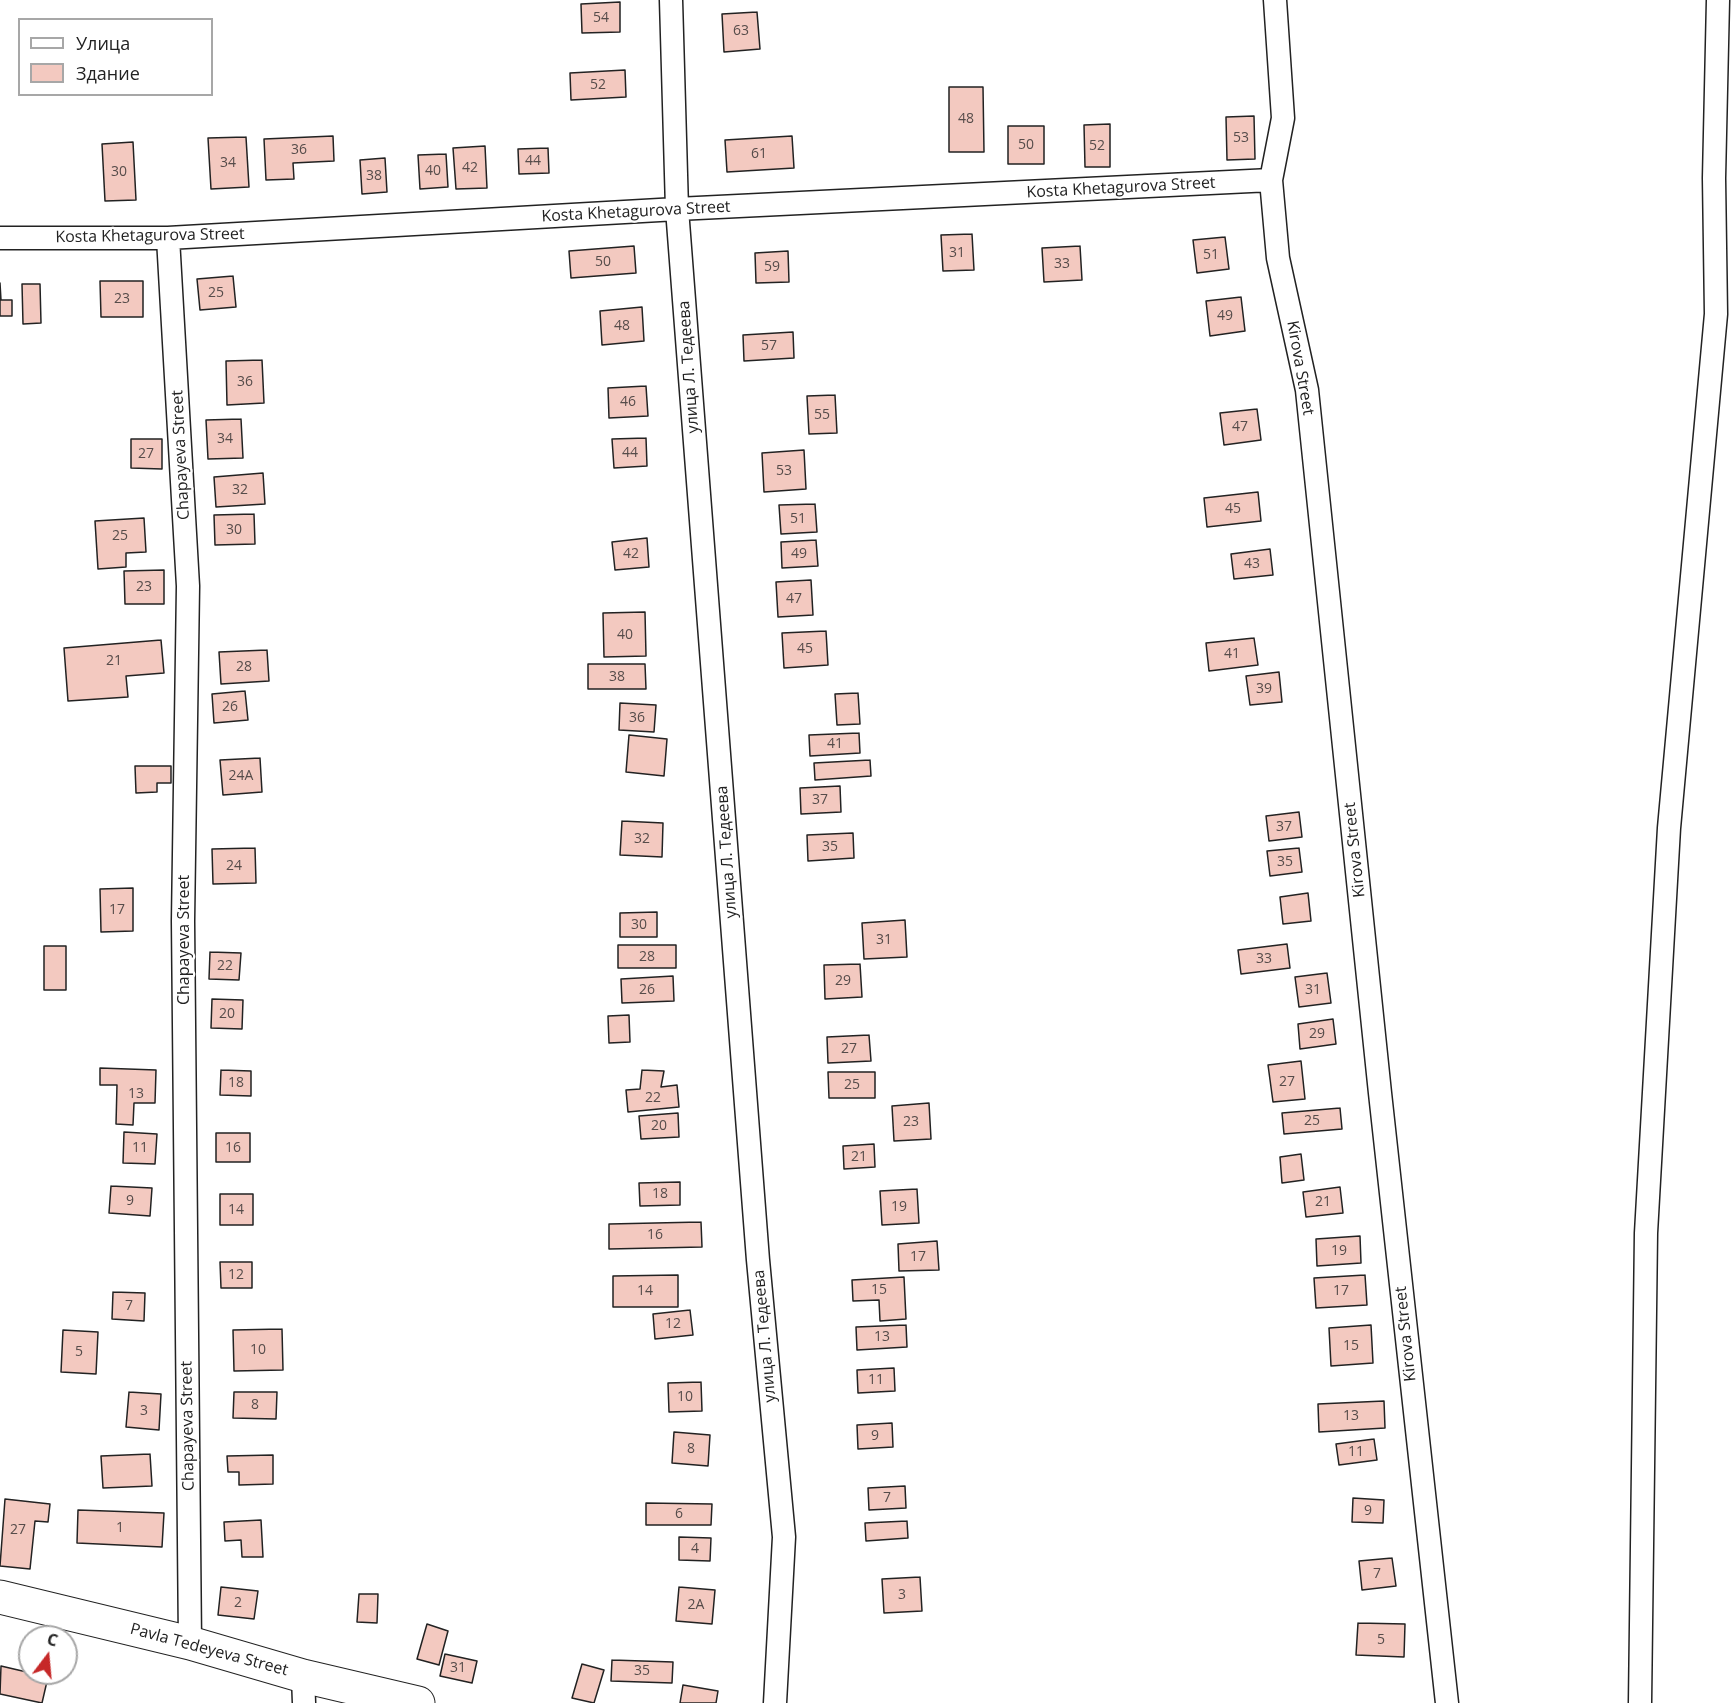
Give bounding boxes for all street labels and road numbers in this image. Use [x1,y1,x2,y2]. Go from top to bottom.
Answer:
street label: Kosta Khetagurova Street [1026,173,1216,203]
street label: Kosta Khetagurova Street [541,197,731,227]
street label: Kosta Khetagurova Street [55,225,245,247]
street label: улица Л. Тедеева [675,300,703,434]
street label: Kirova Street [1282,319,1318,417]
street label: Chapayeva Street [168,389,194,521]
street label: улица Л. Тедеева [713,785,741,919]
street label: Kirova Street [1340,801,1370,899]
street label: Chapayeva Street [174,875,194,1005]
street label: улица Л. Тедеева [750,1269,780,1403]
street label: Kirova Street [1391,1285,1421,1383]
street label: Chapayeva Street [177,1361,199,1491]
street label: Pavla Tedeyeva Street [128,1620,290,1680]

